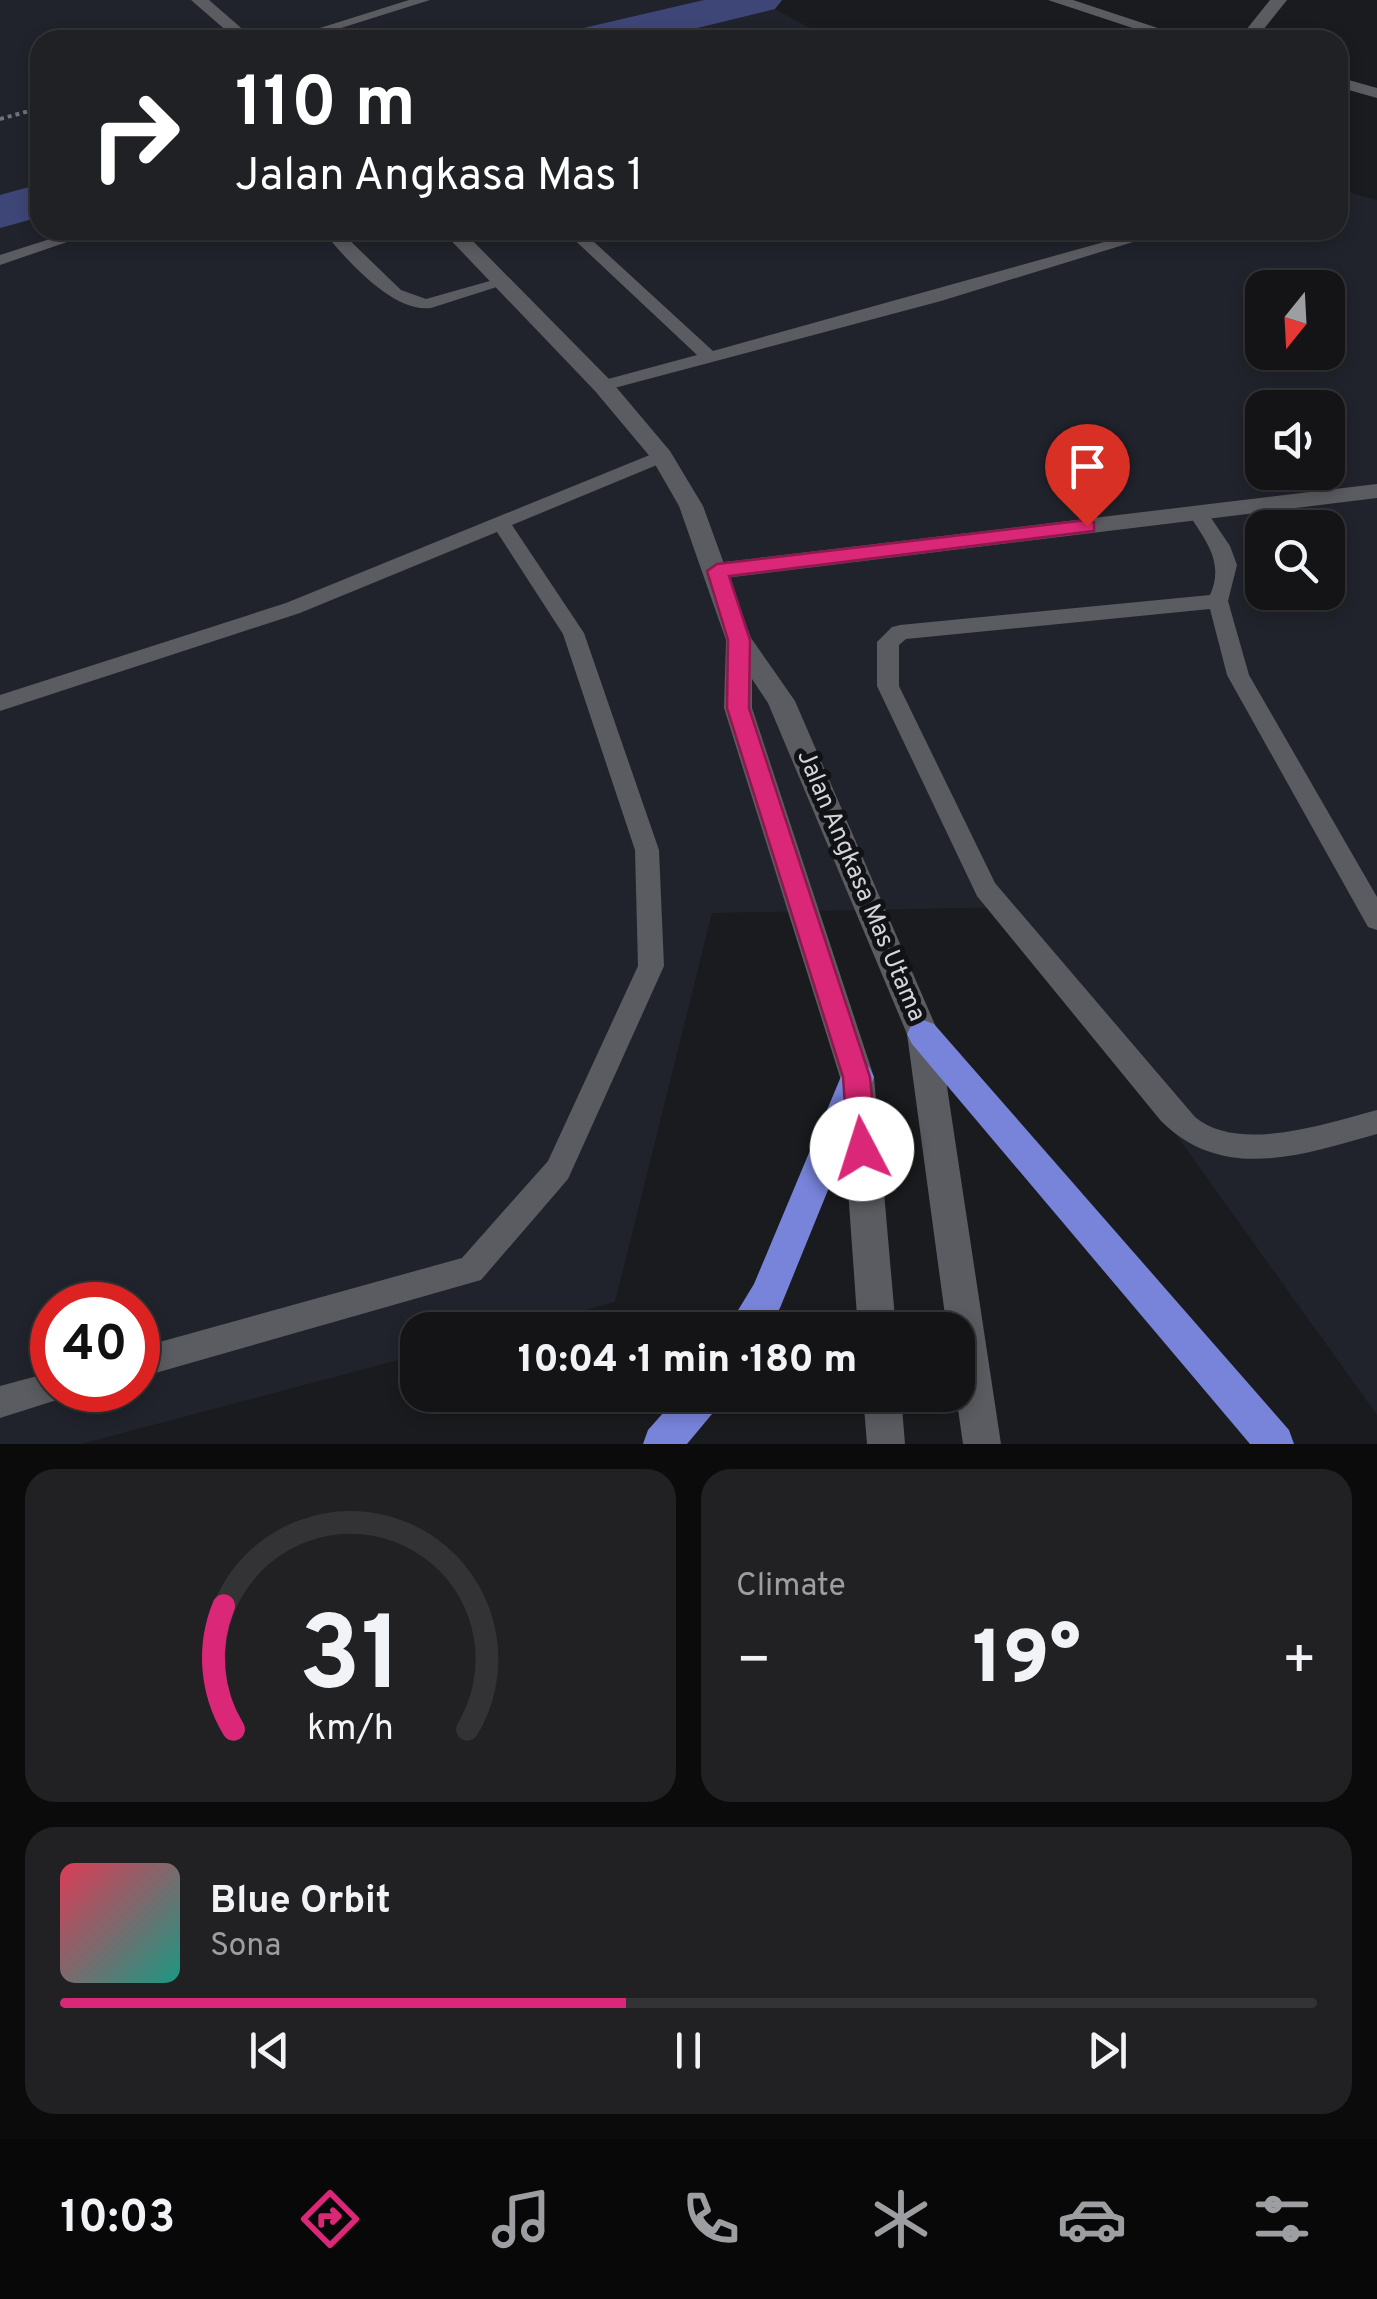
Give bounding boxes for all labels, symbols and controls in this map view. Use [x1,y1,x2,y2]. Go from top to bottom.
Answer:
text: 110 m [235,62,416,151]
icon: right [70,70,200,200]
text: Jalan Angkasa Mas 1 [235,149,644,206]
north arrow [1245,270,1345,370]
map controls [1245,270,1345,610]
button: sound [1245,390,1345,490]
pin [1045,424,1130,527]
icon: arrive [1060,439,1115,494]
button: search [1245,510,1345,610]
street label: Jalan Angkasa Mas Utama [788,745,932,1027]
position arrow [810,1097,914,1201]
speed limit sign: 40 [30,1282,160,1412]
text: 10:04 · 1 min · 180 m [518,1337,857,1386]
text: Climate [736,1567,846,1607]
text: 31 [299,1595,402,1727]
text: 19° [972,1615,1081,1710]
text: − [736,1628,771,1698]
text: + [1282,1628,1317,1698]
text: km/h [307,1707,394,1753]
text: Blue Orbit [210,1878,391,1927]
text: Sona [210,1927,281,1967]
icon: previous [242,2023,297,2078]
icon: pause [661,2023,716,2078]
icon: next [1080,2023,1135,2078]
icon: directions [295,2184,365,2254]
icon: music [486,2184,556,2254]
icon: phone [676,2184,746,2254]
icon: climate [866,2184,936,2254]
icon: car [1057,2184,1127,2254]
icon: filters [1247,2184,1317,2254]
text: 10:03 [60,2191,175,2248]

